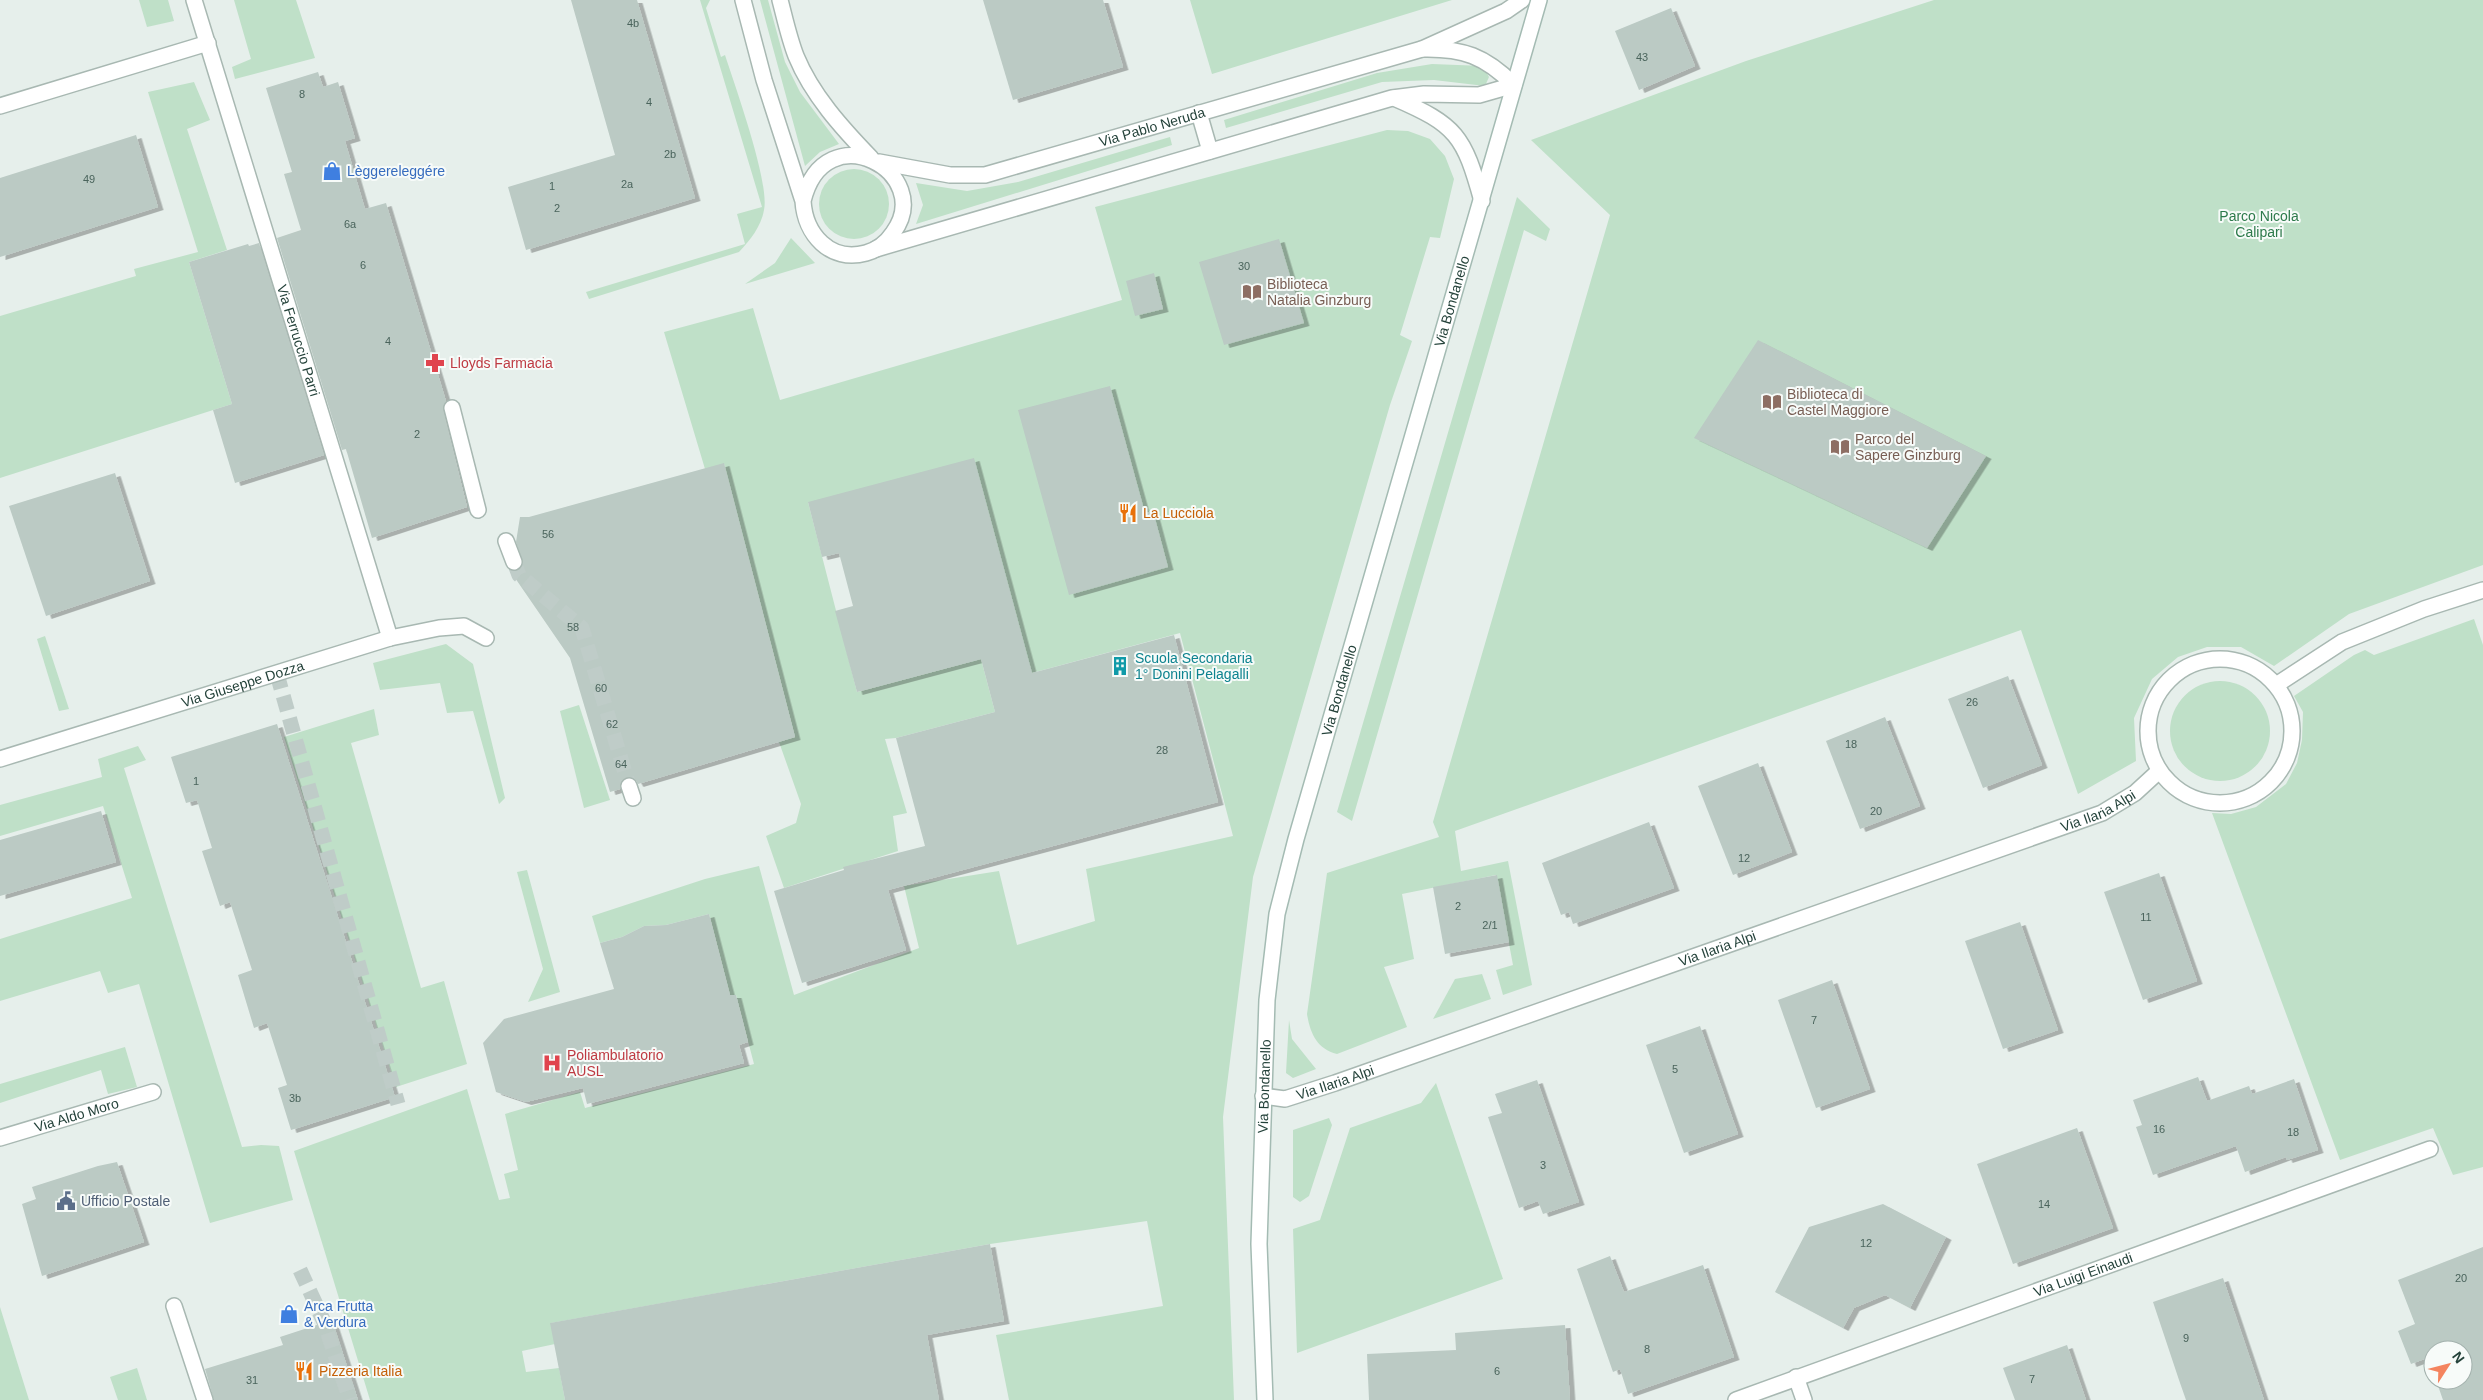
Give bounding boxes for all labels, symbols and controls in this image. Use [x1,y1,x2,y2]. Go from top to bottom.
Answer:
house number: 4b [627,17,639,29]
house number: 43 [1636,51,1648,63]
house number: 8 [299,88,305,100]
house number: 4 [646,96,652,108]
street label: Via Pablo Neruda [1097,104,1207,150]
house number: 2b [664,148,676,160]
shop icon: Lèggereleggére [321,160,343,182]
place label: Lèggereleggére [347,163,445,179]
house number: 49 [83,173,95,185]
house number: 2a [621,178,634,190]
house number: 1 [549,180,555,192]
house number: 2 [554,202,560,214]
park label: Parco Nicola Calipari [2219,208,2299,240]
house number: 6a [344,218,357,230]
street label: Via Bondanello [1431,254,1473,349]
house number: 6 [360,259,366,271]
house number: 30 [1238,260,1250,272]
place label: Biblioteca Natalia Ginzburg [1267,276,1371,308]
library icon: Biblioteca Natalia Ginzburg [1241,281,1263,303]
street label: Via Ferruccio Parri [274,283,323,398]
house number: 4 [385,335,391,347]
pharmacy icon: Lloyds Farmacia [424,352,446,374]
place label: Lloyds Farmacia [450,355,553,371]
place label: Biblioteca di Castel Maggiore [1787,386,1889,418]
library icon: Biblioteca di Castel Maggiore [1761,391,1783,413]
house number: 2 [414,428,420,440]
place label: Parco del Sapere Ginzburg [1855,431,1961,463]
library icon: Parco del Sapere Ginzburg [1829,436,1851,458]
restaurant icon: La Lucciola [1117,502,1139,524]
place label: La Lucciola [1143,505,1214,521]
house number: 56 [542,528,554,540]
house number: 58 [567,621,579,633]
street label: Via Bondanello [1318,643,1360,738]
place label: Scuola Secondaria 1° Donini Pelagalli [1135,650,1253,682]
building icon: Scuola Secondaria 1° Donini Pelagalli [1109,655,1131,677]
street label: Via Giuseppe Dozza [179,657,306,710]
house number: 60 [595,682,607,694]
house number: 26 [1966,696,1978,708]
house number: 62 [606,718,618,730]
house number: 18 [1845,738,1857,750]
house number: 28 [1156,744,1168,756]
house number: 64 [615,758,627,770]
house number: 1 [193,775,199,787]
street label: Via Ilaria Alpi [2059,787,2138,835]
house number: 20 [1870,805,1882,817]
house number: 12 [1738,852,1750,864]
house number: 2 [1455,900,1461,912]
house number: 11 [2140,911,2152,923]
house number: 2/1 [1482,919,1498,931]
street label: Via Ilaria Alpi [1677,927,1758,969]
house number: 7 [1811,1014,1817,1026]
street label: Via Bondanello [1255,1039,1274,1133]
place label: Poliambulatorio AUSL [567,1047,664,1079]
hospital icon: Poliambulatorio AUSL [541,1052,563,1074]
street label: Via Ilaria Alpi [1294,1062,1376,1103]
house number: 5 [1672,1063,1678,1075]
house number: 3b [289,1092,301,1104]
street label: Via Aldo Moro [33,1095,121,1135]
house number: 16 [2153,1123,2165,1135]
house number: 18 [2287,1126,2299,1138]
house number: 3 [1540,1159,1546,1171]
public building icon: Ufficio Postale [55,1190,77,1212]
place label: Ufficio Postale [81,1193,170,1209]
house number: 14 [2038,1198,2050,1210]
house number: 12 [1860,1237,1872,1249]
street label: Via Luigi Einaudi [2031,1249,2135,1300]
house number: 20 [2455,1272,2467,1284]
place label: Arca Frutta & Verdura [304,1298,373,1330]
shop icon: Arca Frutta & Verdura [278,1303,300,1325]
house number: 9 [2183,1332,2189,1344]
north arrow [2423,1340,2473,1390]
house number: 8 [1644,1343,1650,1355]
text: N [2449,1349,2468,1366]
restaurant icon: Pizzeria Italia [293,1360,315,1382]
place label: Pizzeria Italia [319,1363,402,1379]
house number: 6 [1494,1365,1500,1377]
house number: 7 [2029,1373,2035,1385]
house number: 31 [246,1374,258,1386]

